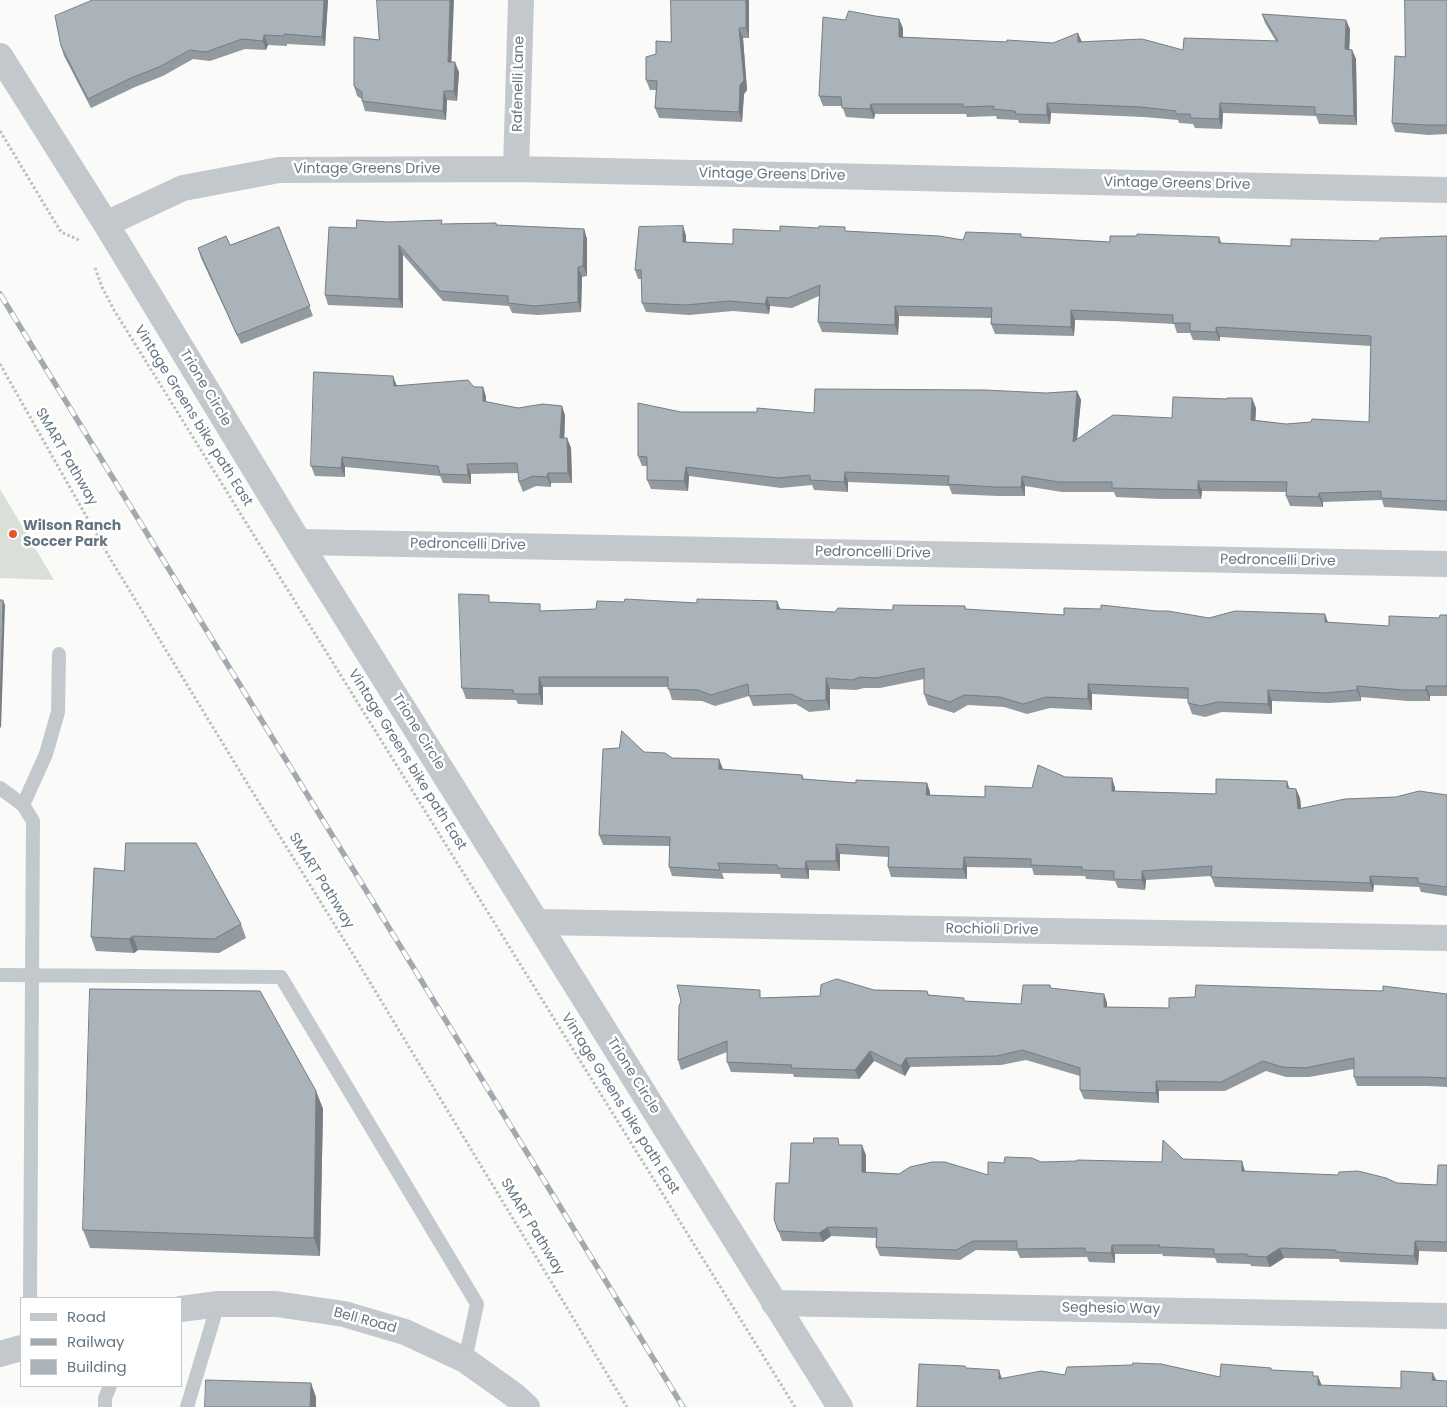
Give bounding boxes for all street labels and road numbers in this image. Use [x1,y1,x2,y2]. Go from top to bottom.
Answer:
street label: Rafenelli Lane [510,36,528,132]
street label: Vintage Greens Drive [294,161,440,177]
street label: Vintage Greens Drive [698,165,846,185]
street label: Vintage Greens Drive [1103,174,1251,194]
street label: Vintage Greens bike path East [130,322,256,510]
street label: Trione Circle [175,347,235,429]
street label: SMART Pathway [31,405,101,509]
street label: Pedroncelli Drive [410,536,526,554]
street label: Pedroncelli Drive [815,544,931,562]
street label: Pedroncelli Drive [1220,552,1336,570]
street label: Vintage Greens bike path East [344,666,470,854]
street label: Trione Circle [388,691,448,773]
street label: SMART Pathway [285,830,357,932]
street label: Rochioli Drive [945,921,1039,939]
street label: Vintage Greens bike path East [557,1010,683,1198]
street label: Trione Circle [603,1035,663,1117]
street label: SMART Pathway [496,1176,568,1278]
street label: Seghesio Way [1062,1300,1160,1318]
street label: Bell Road [332,1305,398,1337]

